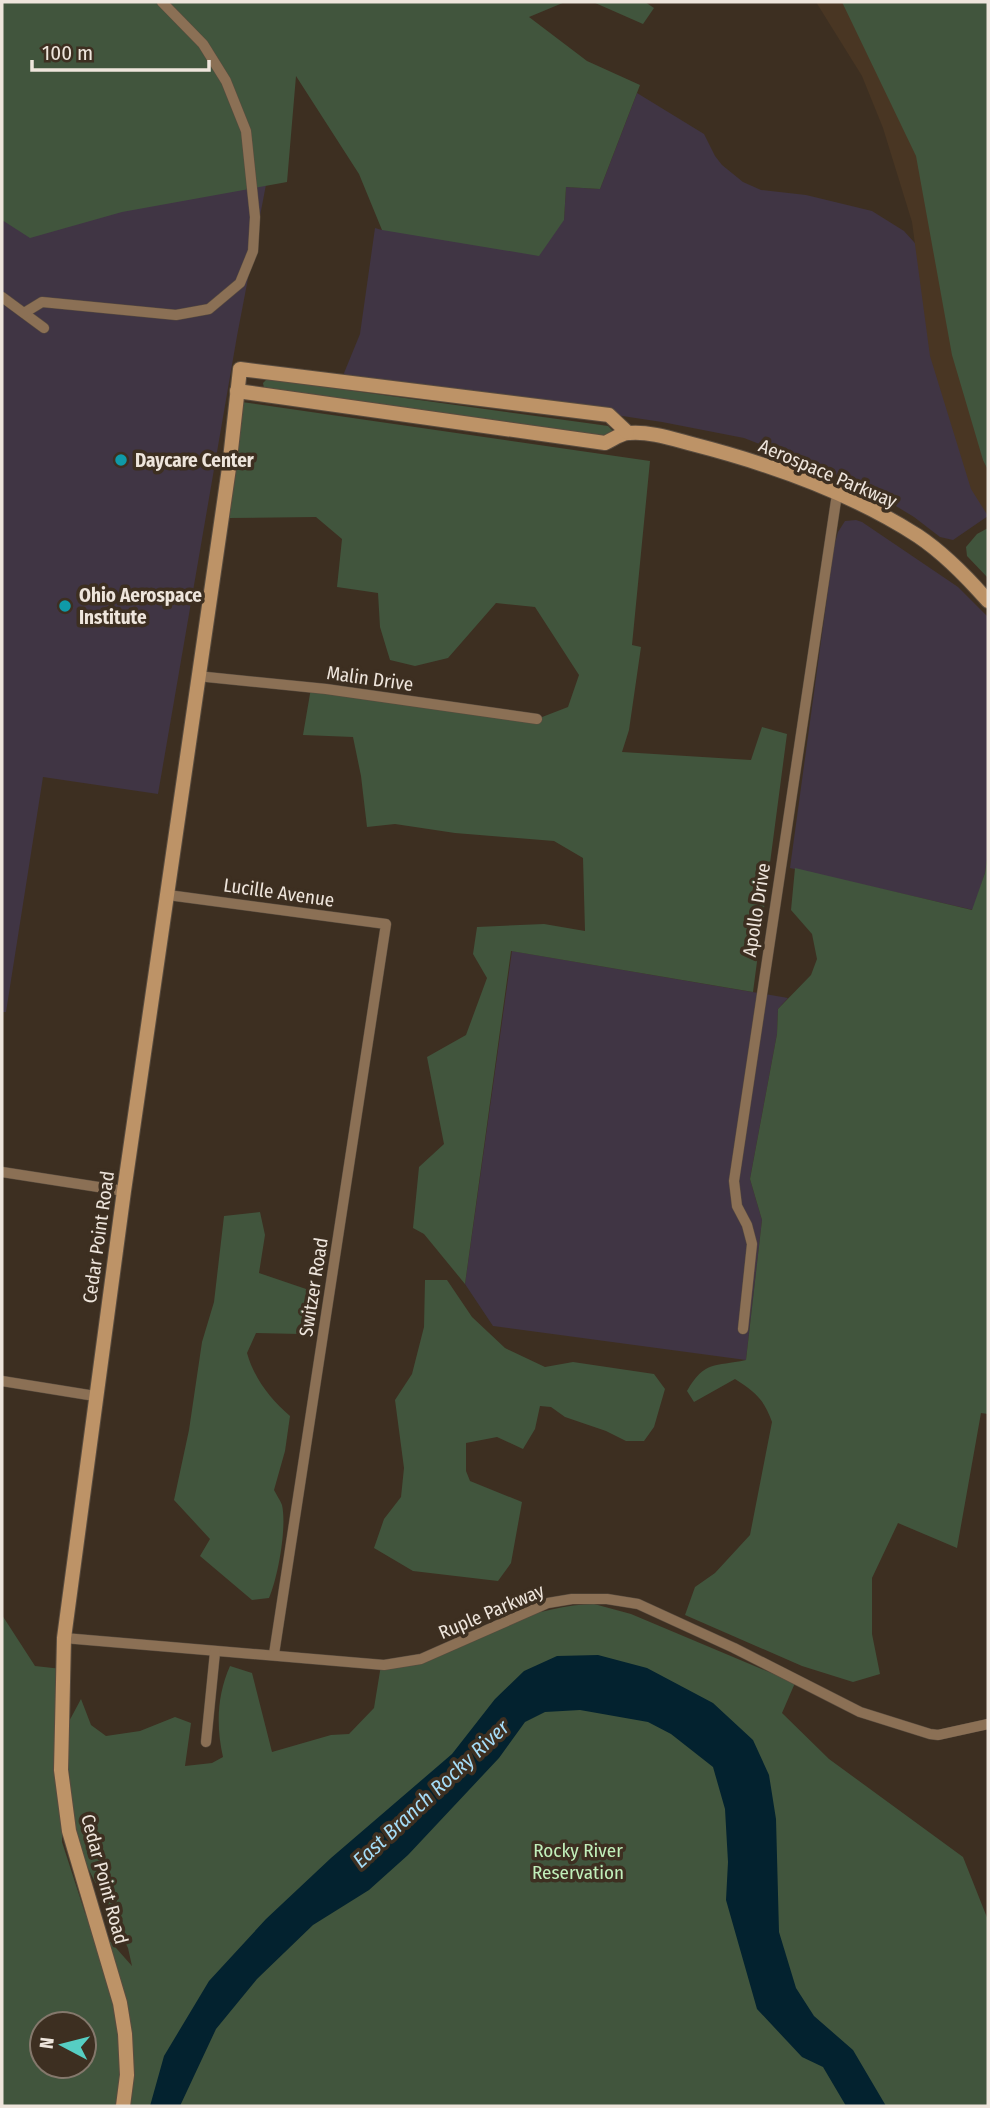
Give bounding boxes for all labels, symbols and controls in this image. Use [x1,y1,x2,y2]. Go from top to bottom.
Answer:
scale bar [32,28,208,72]
text: 100 m [42,40,93,66]
street label: Aerospace Parkway [755,434,901,513]
place label: Daycare Center [135,449,255,472]
marker: Daycare Center [113,452,129,468]
place label: Ohio Aerospace Institute [79,584,202,629]
marker: Ohio Aerospace Institute [57,598,73,614]
street label: Malin Drive [325,661,415,696]
street label: Apollo Drive [738,862,775,959]
street label: Lucille Avenue [222,873,336,912]
street label: Cedar Point Road [78,1169,119,1305]
street label: Switzer Road [294,1236,333,1338]
street label: Ruple Parkway [435,1579,548,1644]
water label: East Branch Rocky River [347,1714,515,1873]
street label: Cedar Point Road [76,1812,133,1947]
park label: Rocky River Reservation [532,1839,624,1884]
north arrow [28,2010,98,2080]
text: N [35,2036,59,2050]

